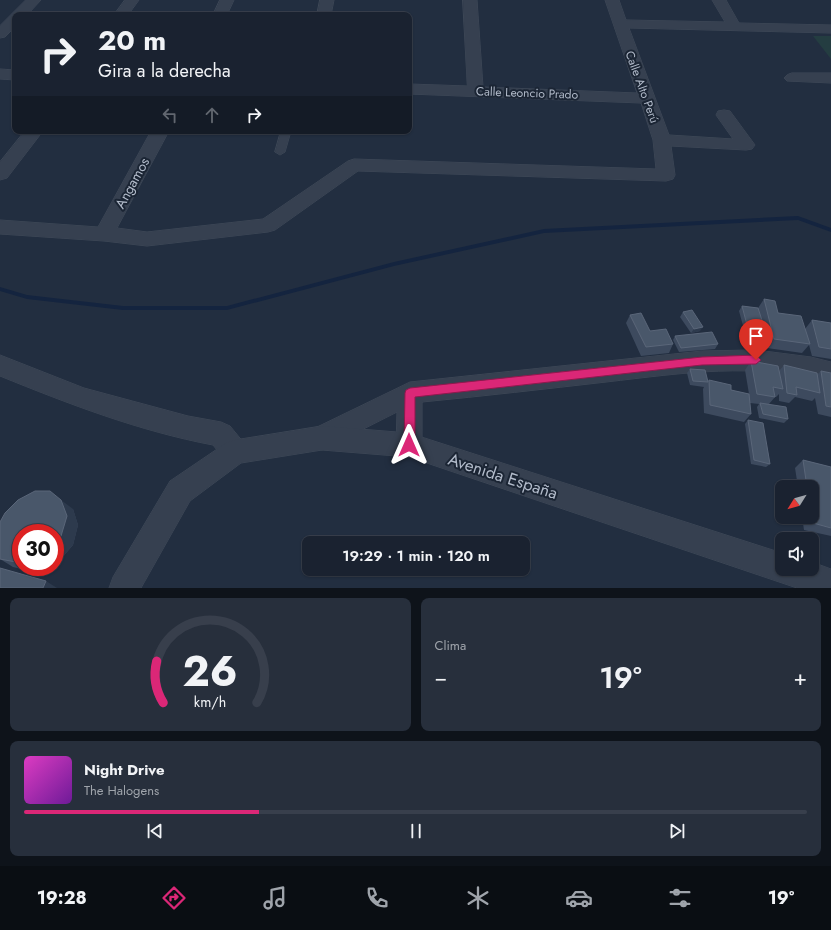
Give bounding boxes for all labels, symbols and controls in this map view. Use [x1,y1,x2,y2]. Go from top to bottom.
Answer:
text: 20 m [98,20,166,61]
icon: right [32,28,84,80]
street label: Calle Alto Perú [621,48,663,126]
text: Gira a la derecha [98,58,231,84]
street label: Calle Leoncio Prado [476,82,579,104]
icon: left [159,104,181,126]
icon: ahead [201,104,223,126]
icon: right [243,104,265,126]
street label: Angamos [110,154,154,212]
pin [739,319,773,360]
icon: arrive [745,325,767,347]
position arrow [388,424,430,466]
street label: Avenida España [445,447,561,505]
north arrow [775,480,819,524]
map controls [775,480,819,576]
speed limit sign: 30 [12,524,64,576]
button: sound [775,532,819,576]
text: 19:29 · 1 min · 120 m [342,545,490,567]
text: Clima [435,636,466,655]
text: 26 [183,640,238,701]
text: 19° [599,656,642,699]
text: − [435,661,447,693]
text: + [793,661,807,693]
text: km/h [194,691,226,711]
text: Night Drive [84,759,165,781]
text: The Halogens [84,781,159,800]
icon: previous [144,820,166,842]
icon: pause [405,820,427,842]
icon: next [666,820,688,842]
icon: directions [160,884,188,912]
icon: music [261,884,289,912]
icon: phone [363,884,391,912]
icon: climate [464,884,492,912]
icon: car [565,884,593,912]
icon: filters [666,884,694,912]
text: 19:28 [37,885,87,911]
text: 19° [768,885,794,911]

